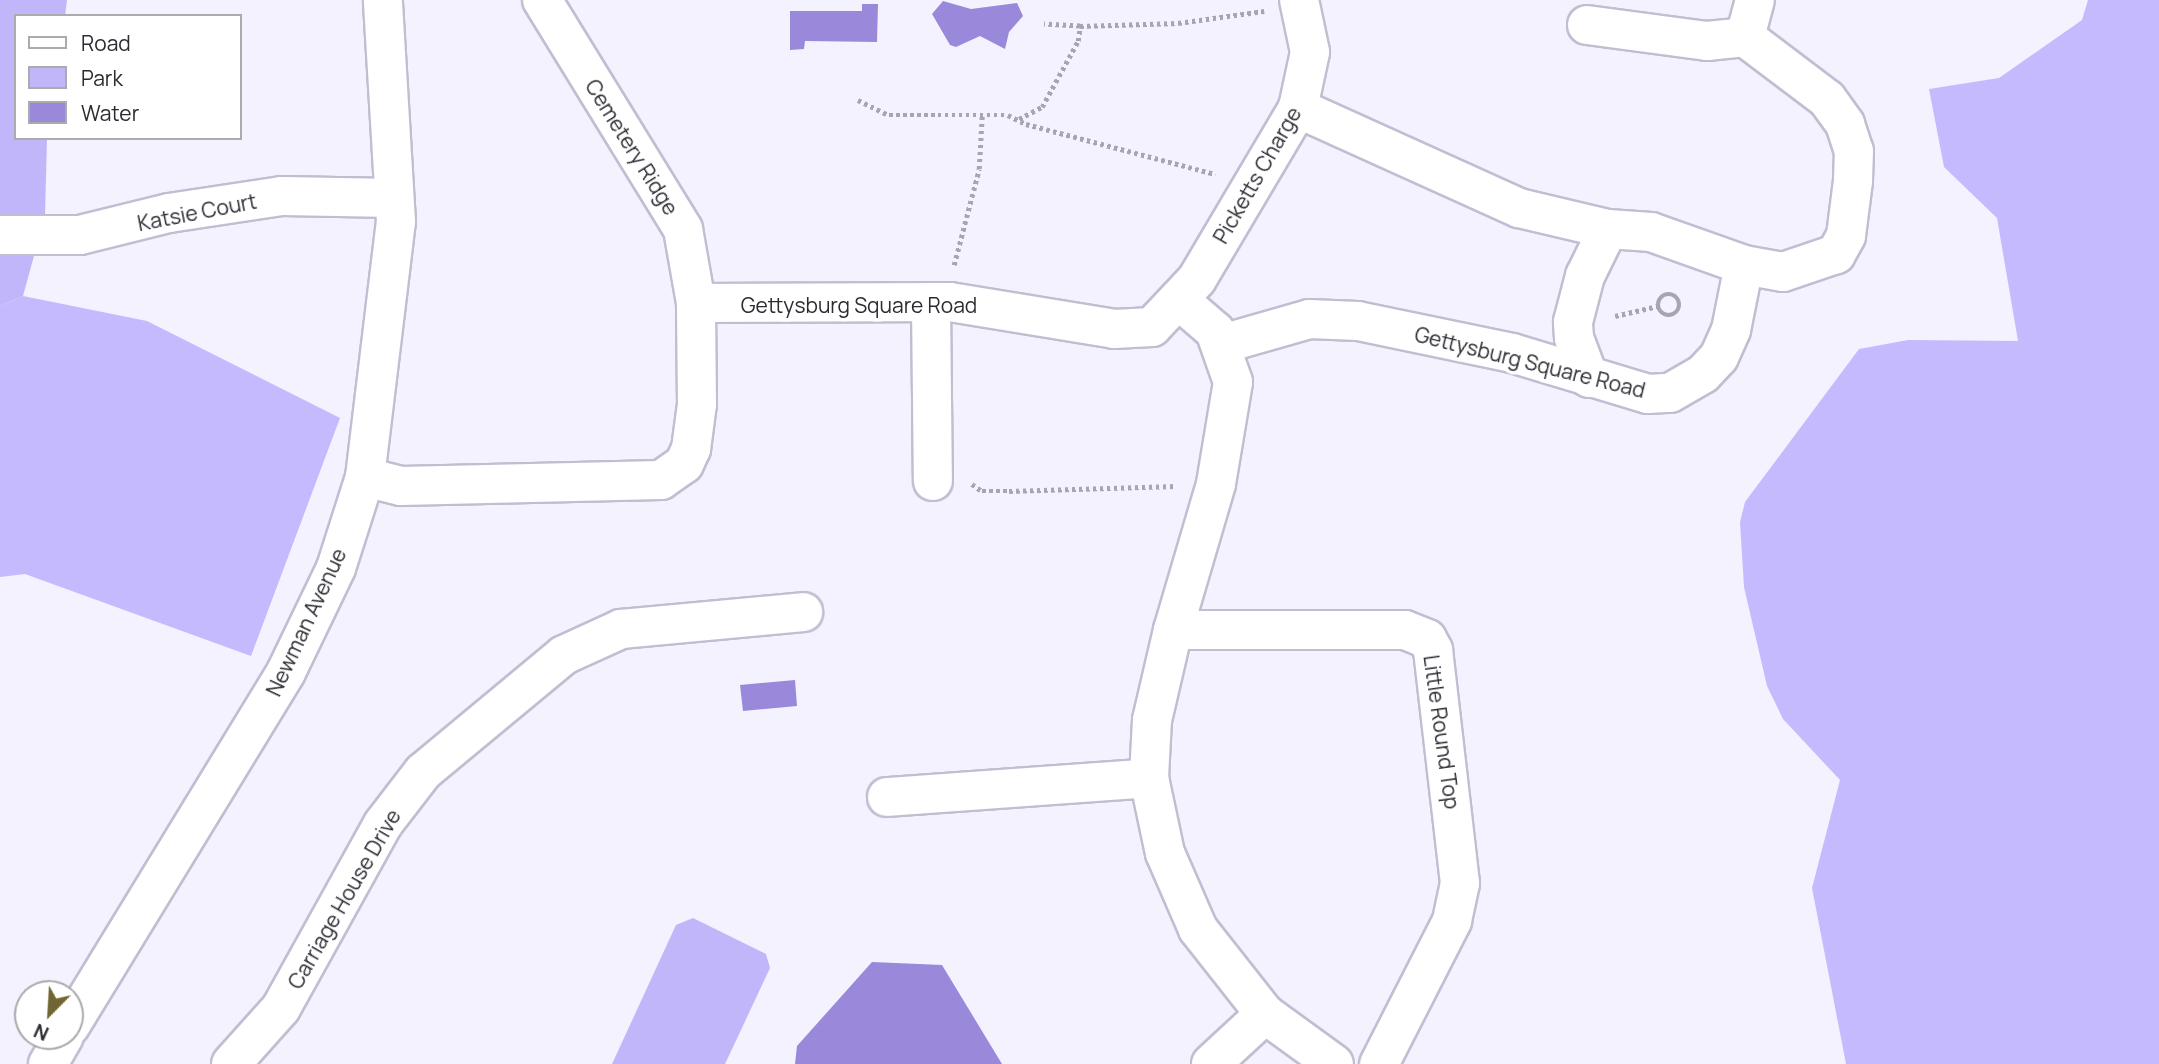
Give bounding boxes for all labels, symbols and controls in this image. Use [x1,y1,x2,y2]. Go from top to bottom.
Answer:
legend [14,14,242,140]
text: Road [81,29,131,57]
text: Park [81,64,123,92]
street label: Cemetery Ridge [580,74,684,220]
text: Water [81,99,139,127]
street label: Picketts Charge [1208,102,1306,248]
street label: Katsie Court [135,188,259,236]
street label: Gettysburg Square Road [741,292,977,318]
street label: Gettysburg Square Road [1412,321,1648,403]
street label: Newman Avenue [261,544,351,700]
street label: Little Round Top [1419,653,1465,811]
street label: Carriage House Drive [282,805,406,993]
north arrow [14,980,84,1050]
text: N [30,1018,53,1047]

